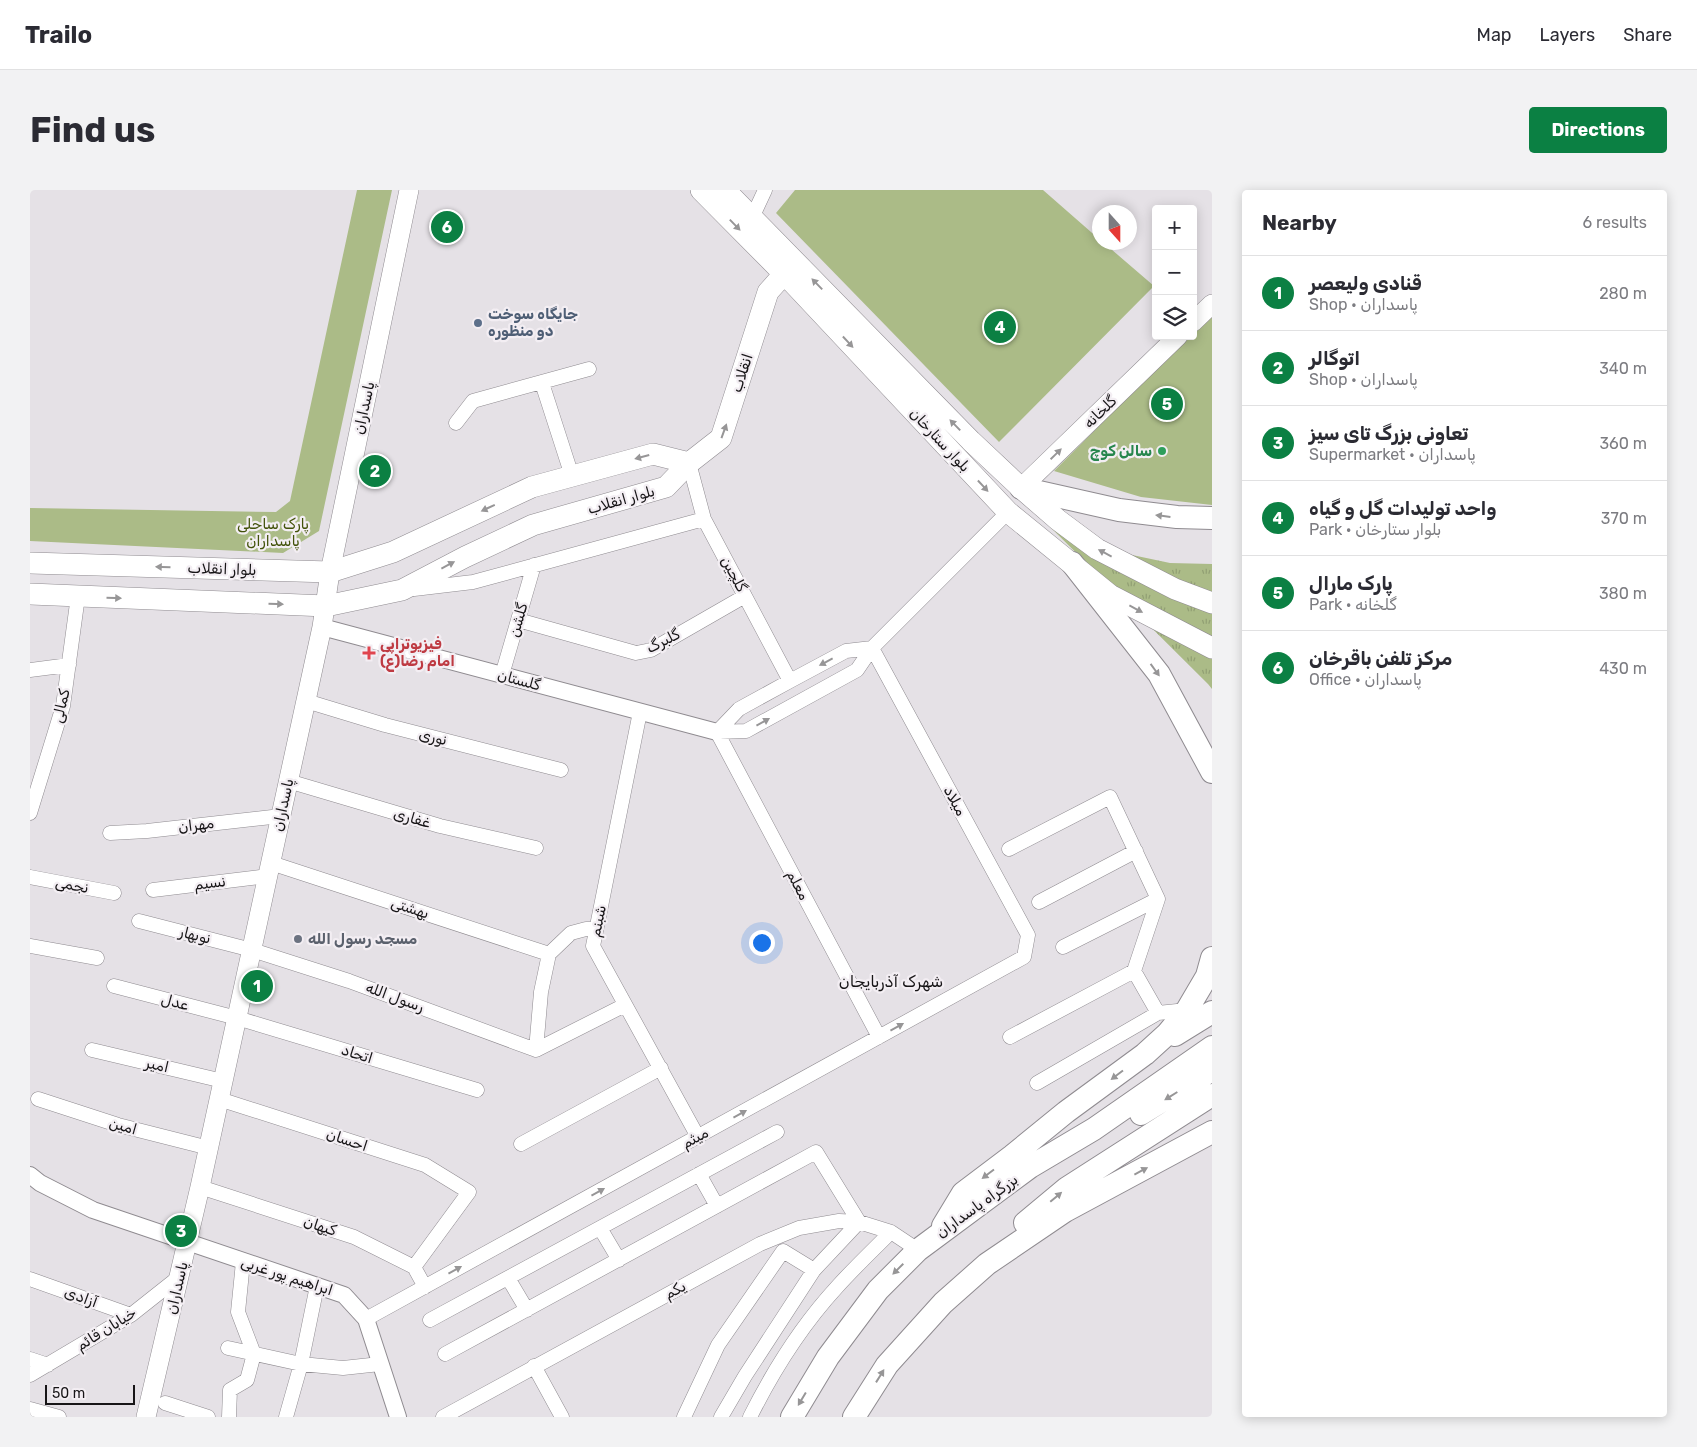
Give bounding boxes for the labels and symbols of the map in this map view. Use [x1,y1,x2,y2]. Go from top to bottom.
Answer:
north arrow [1092,205,1137,250]
pin: 6 [431,208,463,246]
one-way arrow [729,219,741,231]
one-way arrow [811,278,823,290]
place label: جایگاه سوخت دو منظوره [488,305,578,340]
pin: 4 [984,308,1016,346]
marker: جایگاه سوخت دو منظوره [472,317,484,329]
one-way arrow [842,335,854,347]
street label: انقلاب [727,351,757,395]
street label: پاسداران [350,380,379,436]
pin: 5 [1151,385,1183,423]
street label: گلخانه [1080,392,1120,432]
street label: بلوار ستارخان [906,404,974,476]
one-way arrow [949,419,961,431]
one-way arrow [720,423,728,438]
place label: سالن کوچ [1090,442,1152,461]
marker: سالن کوچ [1156,445,1168,457]
one-way arrow [1050,448,1062,460]
pin: 2 [359,452,391,490]
one-way arrow [634,453,649,461]
one-way arrow [977,479,989,491]
street label: بلوار انقلاب [585,482,657,518]
one-way arrow [481,504,495,512]
one-way arrow [1155,512,1171,520]
park label: پارک ساحلی پاسداران [237,515,309,551]
one-way arrow [1098,548,1112,557]
street label: گلچین [717,553,751,595]
street label: بلوار انقلاب [187,559,257,579]
one-way arrow [442,561,455,570]
one-way arrow [155,563,171,571]
one-way arrow [106,594,122,602]
one-way arrow [268,600,284,608]
street label: گلشن [505,601,532,639]
one-way arrow [1129,605,1144,613]
street label: گلبرگ [643,625,683,657]
place label: فیزیوتراپی امام رضا(ع) [380,635,455,672]
marker: فیزیوتراپی امام رضا(ع) [362,646,376,660]
one-way arrow [819,658,833,666]
one-way arrow [1150,663,1160,677]
street label: گلستان [496,666,543,694]
street label: کمالی [48,687,74,725]
one-way arrow [756,717,770,726]
street label: نوری [417,725,449,749]
street label: پاسداران [269,777,298,833]
street label: میلاد [940,783,970,819]
street label: غفاری [391,804,433,832]
street label: مهران [177,814,215,836]
street label: معلم [782,867,813,904]
street label: نسیم [193,872,227,895]
street label: نجمی [54,873,90,897]
street label: بهشتی [389,893,431,923]
street label: شبنم [586,904,611,939]
street label: نوبهار [176,922,213,948]
place label: مسجد رسول الله [308,930,418,948]
your location [749,930,775,956]
marker: مسجد رسول الله [292,933,304,945]
pin: 1 [241,967,273,1005]
district label: شهرک آذربایجان [839,972,943,992]
street label: رسول الله [363,978,427,1016]
street label: عدل [159,990,191,1014]
one-way arrow [891,1022,904,1031]
street label: اتحاد [339,1041,375,1067]
street label: امیر [142,1053,171,1076]
one-way arrow [1110,1070,1124,1080]
one-way arrow [1164,1091,1177,1100]
one-way arrow [733,1109,747,1118]
street label: امین [107,1113,139,1139]
street label: میثم [678,1123,712,1153]
street label: احسان [324,1125,370,1155]
one-way arrow [1134,1167,1148,1175]
one-way arrow [981,1169,995,1179]
street label: بزرگراه پاسداران [933,1170,1022,1243]
one-way arrow [590,1188,605,1196]
one-way arrow [1050,1191,1062,1203]
pin: 3 [165,1212,197,1250]
street label: کیهان [301,1212,339,1240]
street label: ابراهیم پور غربی [238,1253,335,1300]
street label: پاسداران [162,1260,193,1316]
one-way arrow [893,1263,905,1275]
one-way arrow [448,1266,463,1274]
street label: یکم [661,1277,689,1304]
street label: آزادی [62,1283,101,1312]
street label: خیابان قائم [73,1303,140,1355]
one-way arrow [876,1369,885,1382]
scale bar [45,1382,135,1405]
one-way arrow [797,1393,807,1406]

